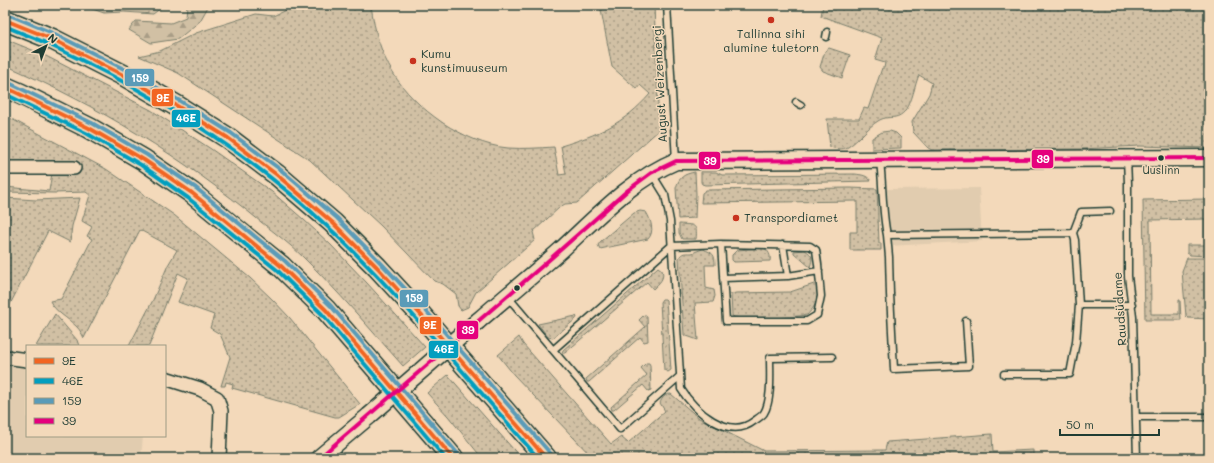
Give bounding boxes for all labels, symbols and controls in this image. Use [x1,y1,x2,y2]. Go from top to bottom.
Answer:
marker: Tallinna sihi alumine tuletorn [766,15,776,25]
street label: August Weizenbergi [648,25,670,143]
place label: Tallinna sihi alumine tuletorn [723,25,819,55]
north arrow [26,26,66,66]
text: N [45,30,61,47]
place label: Kumu kunstimuuseum [421,45,507,75]
marker: Kumu kunstimuuseum [408,56,418,66]
line badge: 159 [124,68,155,87]
text: 159 [131,70,149,85]
line badge: 9E [151,88,174,107]
text: 9E [156,90,170,105]
line badge: 46E [171,109,201,128]
text: 46E [176,110,196,125]
line badge: 39 [1031,149,1054,169]
line badge: 39 [698,151,721,170]
text: 39 [1036,151,1050,166]
text: 39 [703,153,717,168]
marker: Uuslinn [1156,153,1166,163]
place label: Uuslinn [1142,162,1180,177]
place label: Transpordiamet [744,209,838,225]
marker: Transpordiamet [731,213,741,223]
street label: Raudsüdame [1108,272,1130,346]
unlabelled marker [512,283,522,293]
line badge: 159 [399,289,429,308]
text: 159 [405,290,423,305]
line badge: 9E [419,316,442,335]
text: 9E [423,317,437,332]
line badge: 39 [456,320,479,340]
text: 39 [461,322,475,337]
line badge: 46E [428,340,459,359]
text: 46E [434,341,454,356]
legend [26,345,166,437]
text: 9E [62,352,76,368]
text: 46E [62,372,83,388]
text: 159 [62,392,81,408]
scale bar [1060,411,1159,437]
text: 39 [62,412,76,428]
text: 50 m [1066,416,1094,432]

